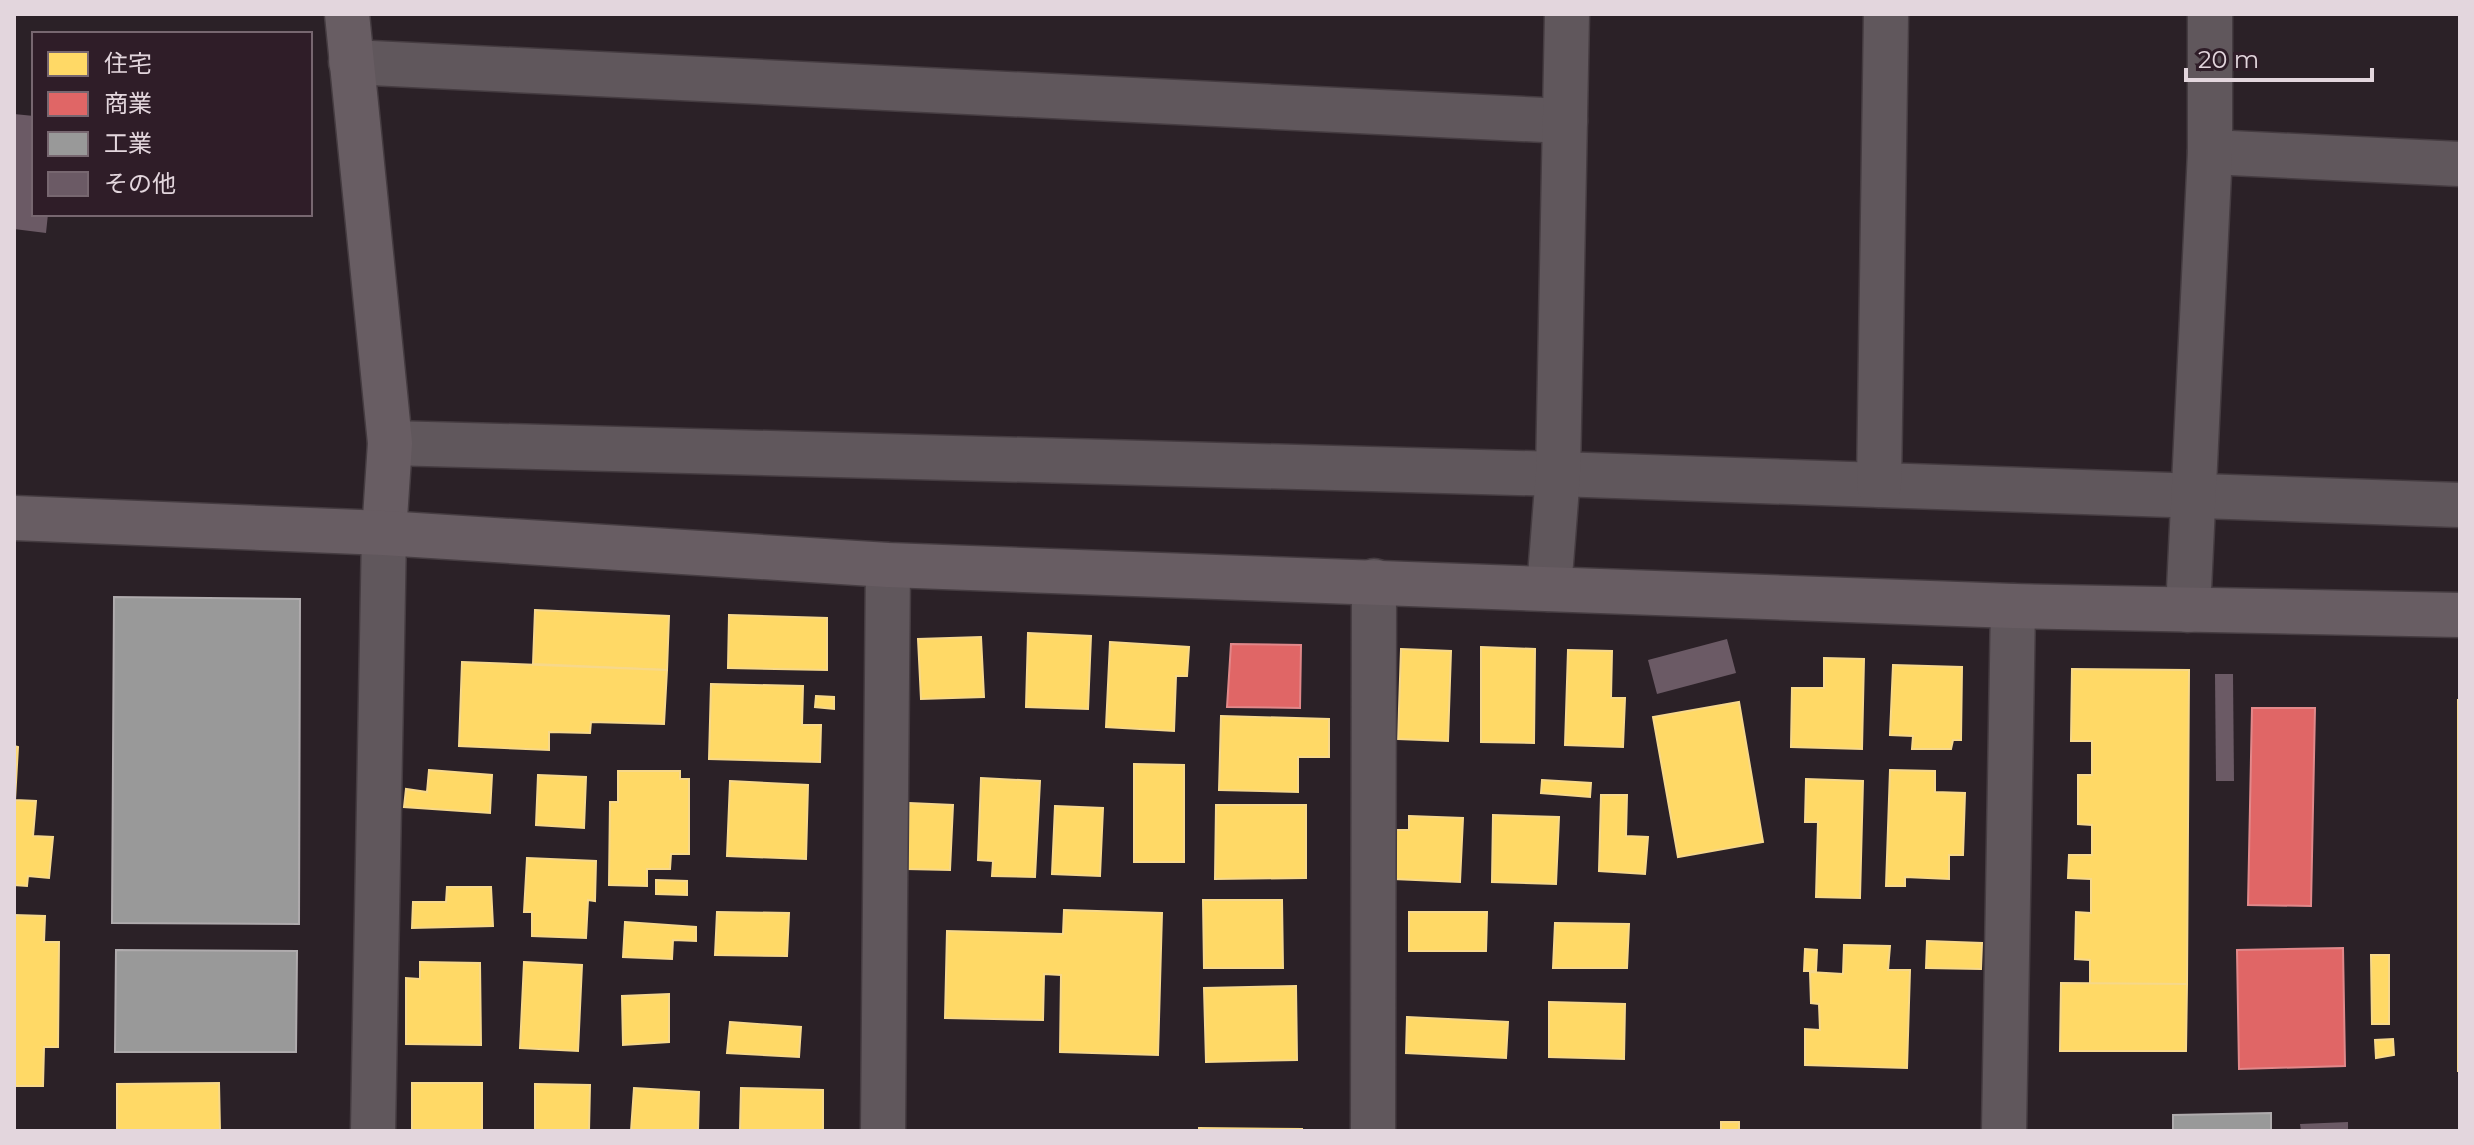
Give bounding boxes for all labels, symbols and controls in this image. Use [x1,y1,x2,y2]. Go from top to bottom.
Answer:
legend [32,32,312,216]
scale bar [2186,32,2372,82]
text: 20 m [2198,45,2259,74]
text: 住宅 [104,49,152,78]
text: 商業 [104,89,152,118]
text: 工業 [104,129,152,158]
text: その他 [104,169,176,198]

